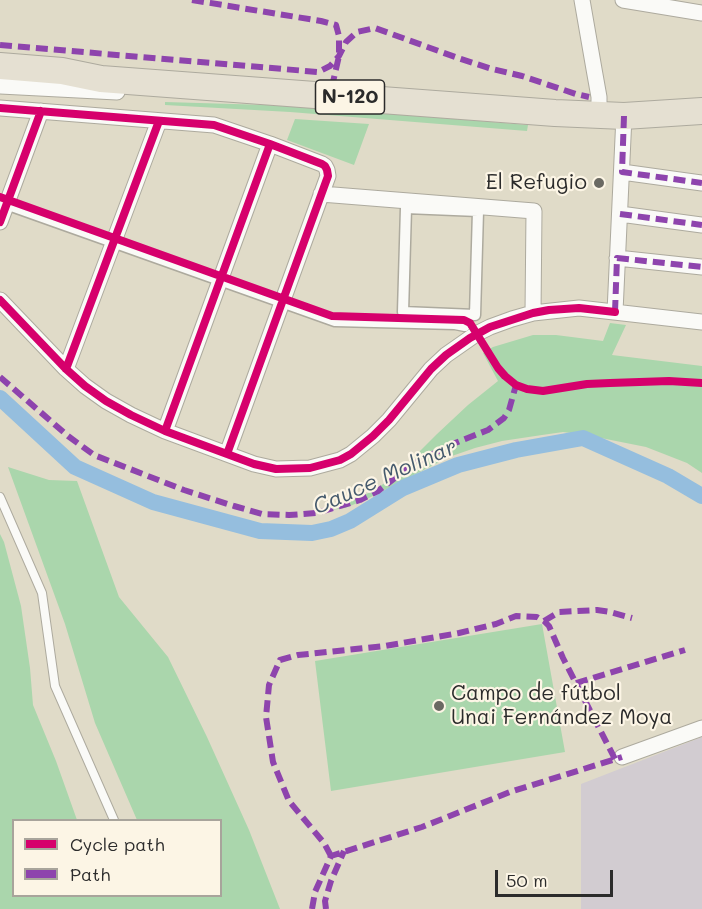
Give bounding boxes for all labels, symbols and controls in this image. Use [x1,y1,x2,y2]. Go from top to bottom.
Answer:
road number: N-120 [316,80,385,114]
place label: El Refugio [486,170,587,196]
marker: El Refugio [592,176,606,190]
water label: Cauce Molinar [309,433,461,521]
place label: Campo de fútbol Unai Fernández Moya [451,681,672,731]
marker: Campo de fútbol Unai Fernández Moya [432,699,446,713]
legend [12,819,222,897]
text: Cycle path [70,832,165,856]
scale bar [498,858,616,896]
text: Path [70,862,110,886]
text: 50 m [506,868,548,892]

